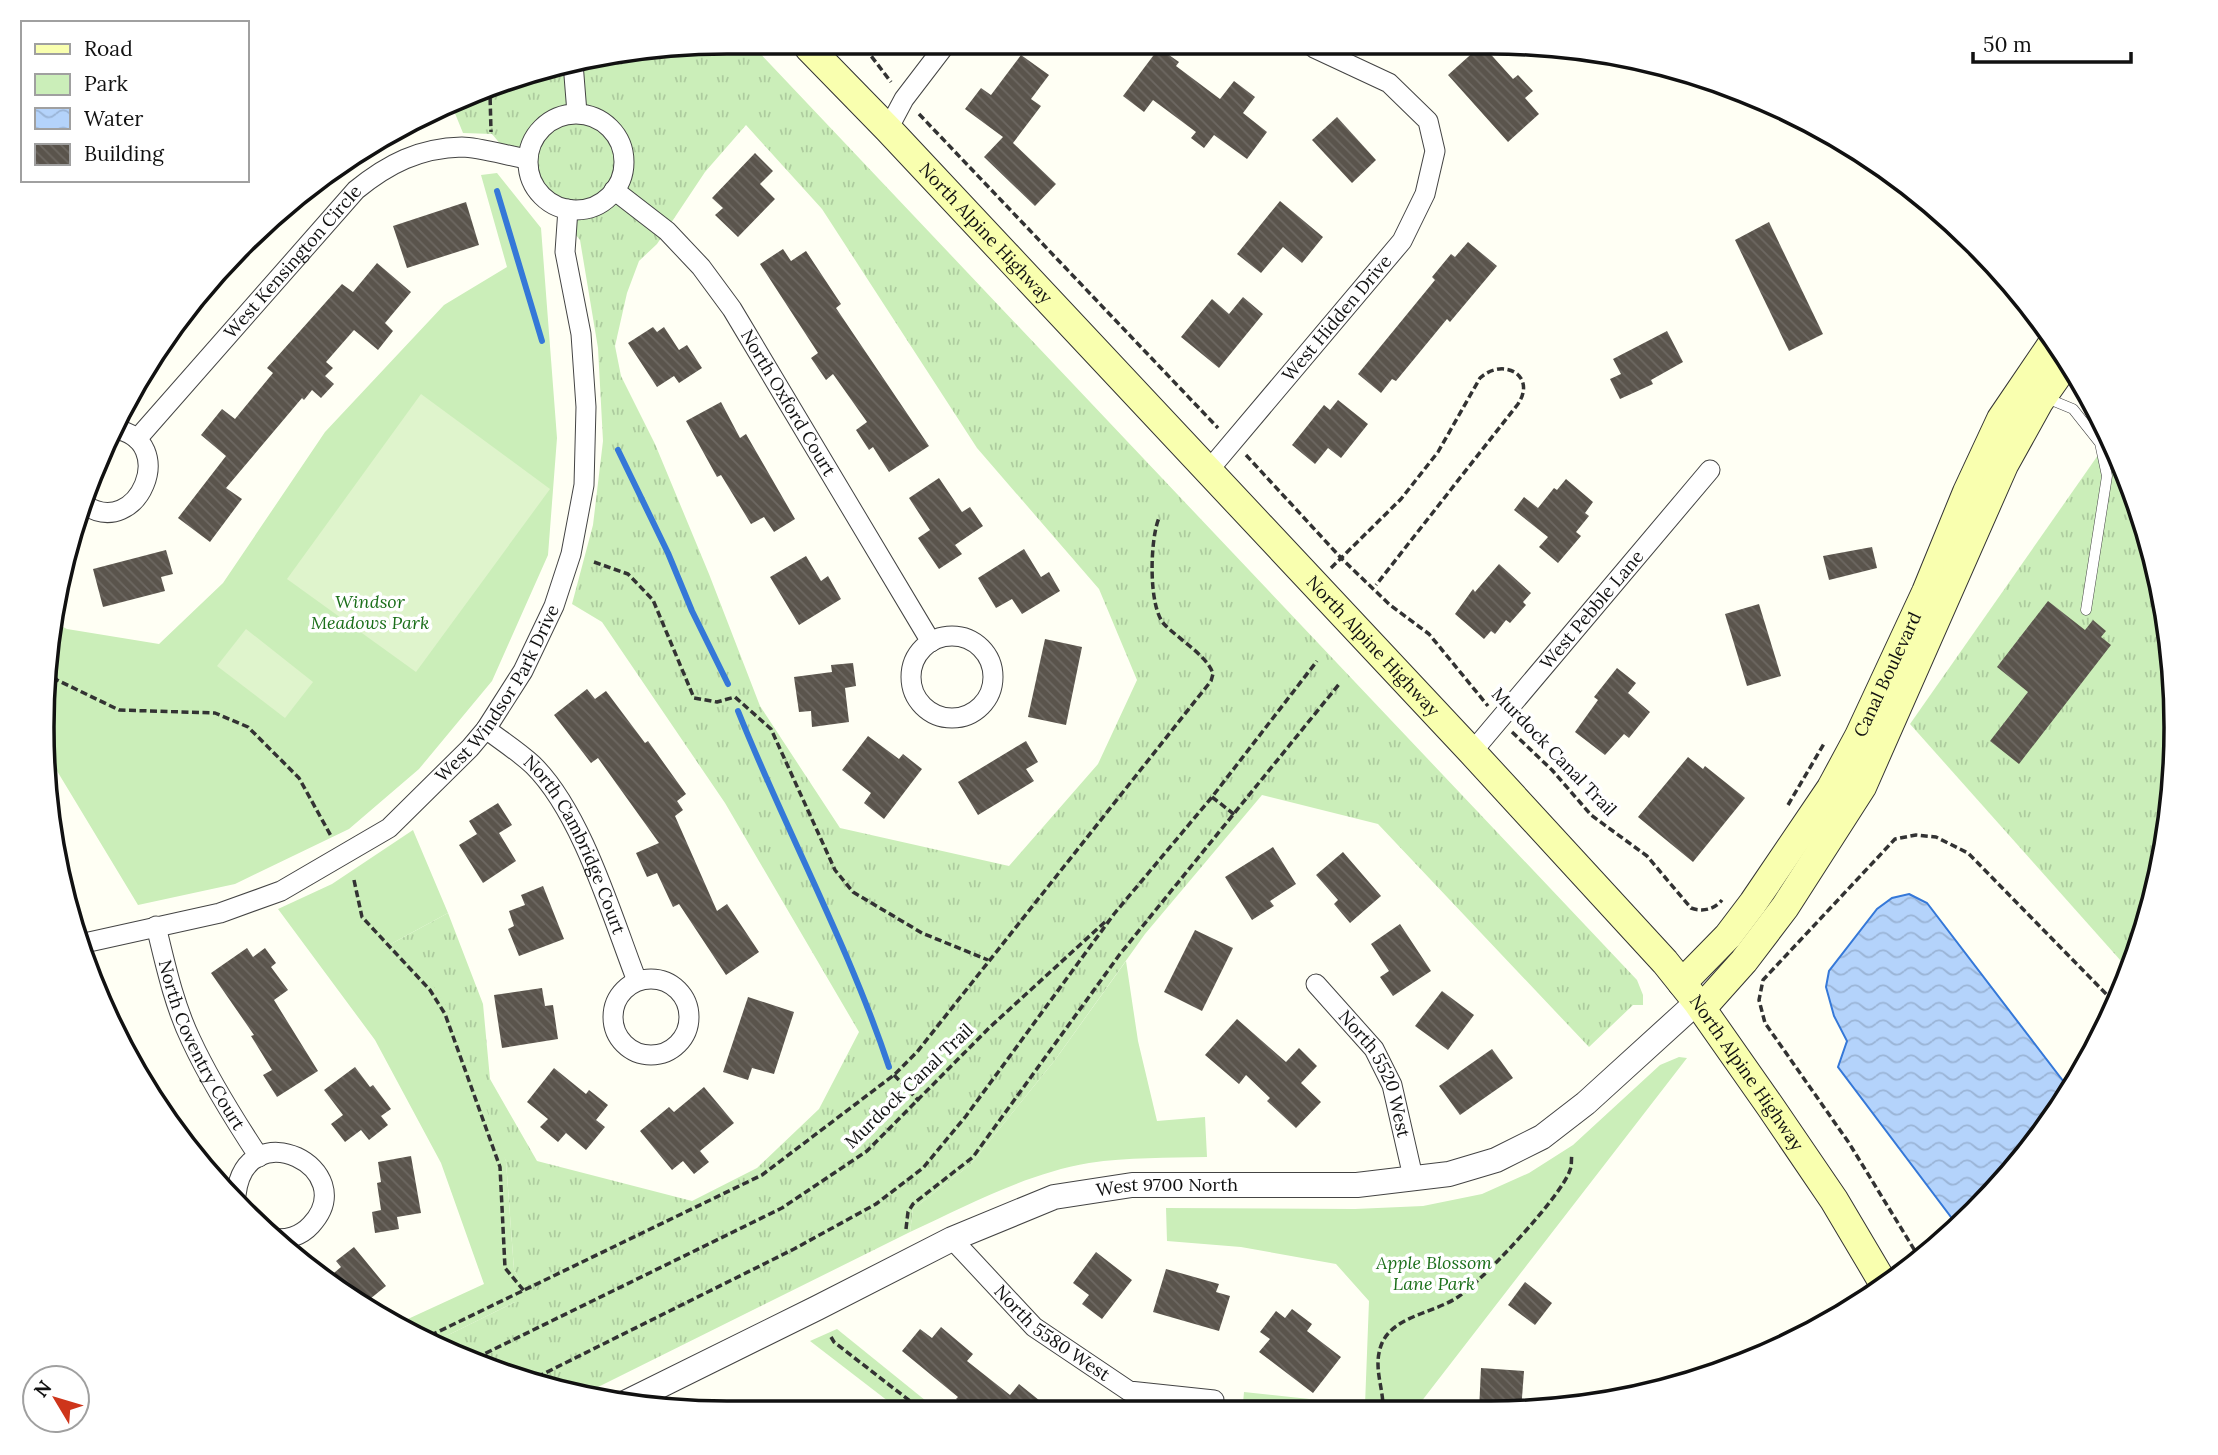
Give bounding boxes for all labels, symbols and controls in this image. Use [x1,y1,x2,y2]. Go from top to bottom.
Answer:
legend [21,21,248,182]
scale bar [1973,21,2130,65]
text: 50 m [1983,31,2032,58]
text: Road [84,35,133,62]
text: Park [84,70,128,97]
text: Water [84,105,143,132]
text: Building [84,140,164,167]
street label: North Alpine Highway [914,158,1058,309]
street label: West Kensington Circle [219,180,366,343]
street label: West Hidden Drive [1277,250,1396,386]
street label: North Oxford Court [736,325,841,480]
street label: West Pebble Lane [1535,545,1648,674]
street label: North Alpine Highway [1302,571,1445,721]
park label: Windsor Meadows Park [311,590,429,634]
street label: West Windsor Park Drive [430,600,564,787]
street label: Canal Boulevard [1848,608,1926,741]
street label: Murdock Canal Trail [1487,682,1622,821]
street label: North Cambridge Court [519,750,631,937]
street label: North Coventry Court [154,957,250,1134]
street label: North Alpine Highway [1685,990,1809,1155]
street label: North 5520 West [1334,1005,1416,1140]
street label: Murdock Canal Trail [839,1018,978,1153]
street label: West 9700 North [1094,1173,1238,1201]
park label: Apple Blossom Lane Park [1375,1251,1492,1295]
street label: North 5580 West [989,1280,1115,1386]
north arrow [21,1364,91,1434]
text: N [29,1375,57,1402]

